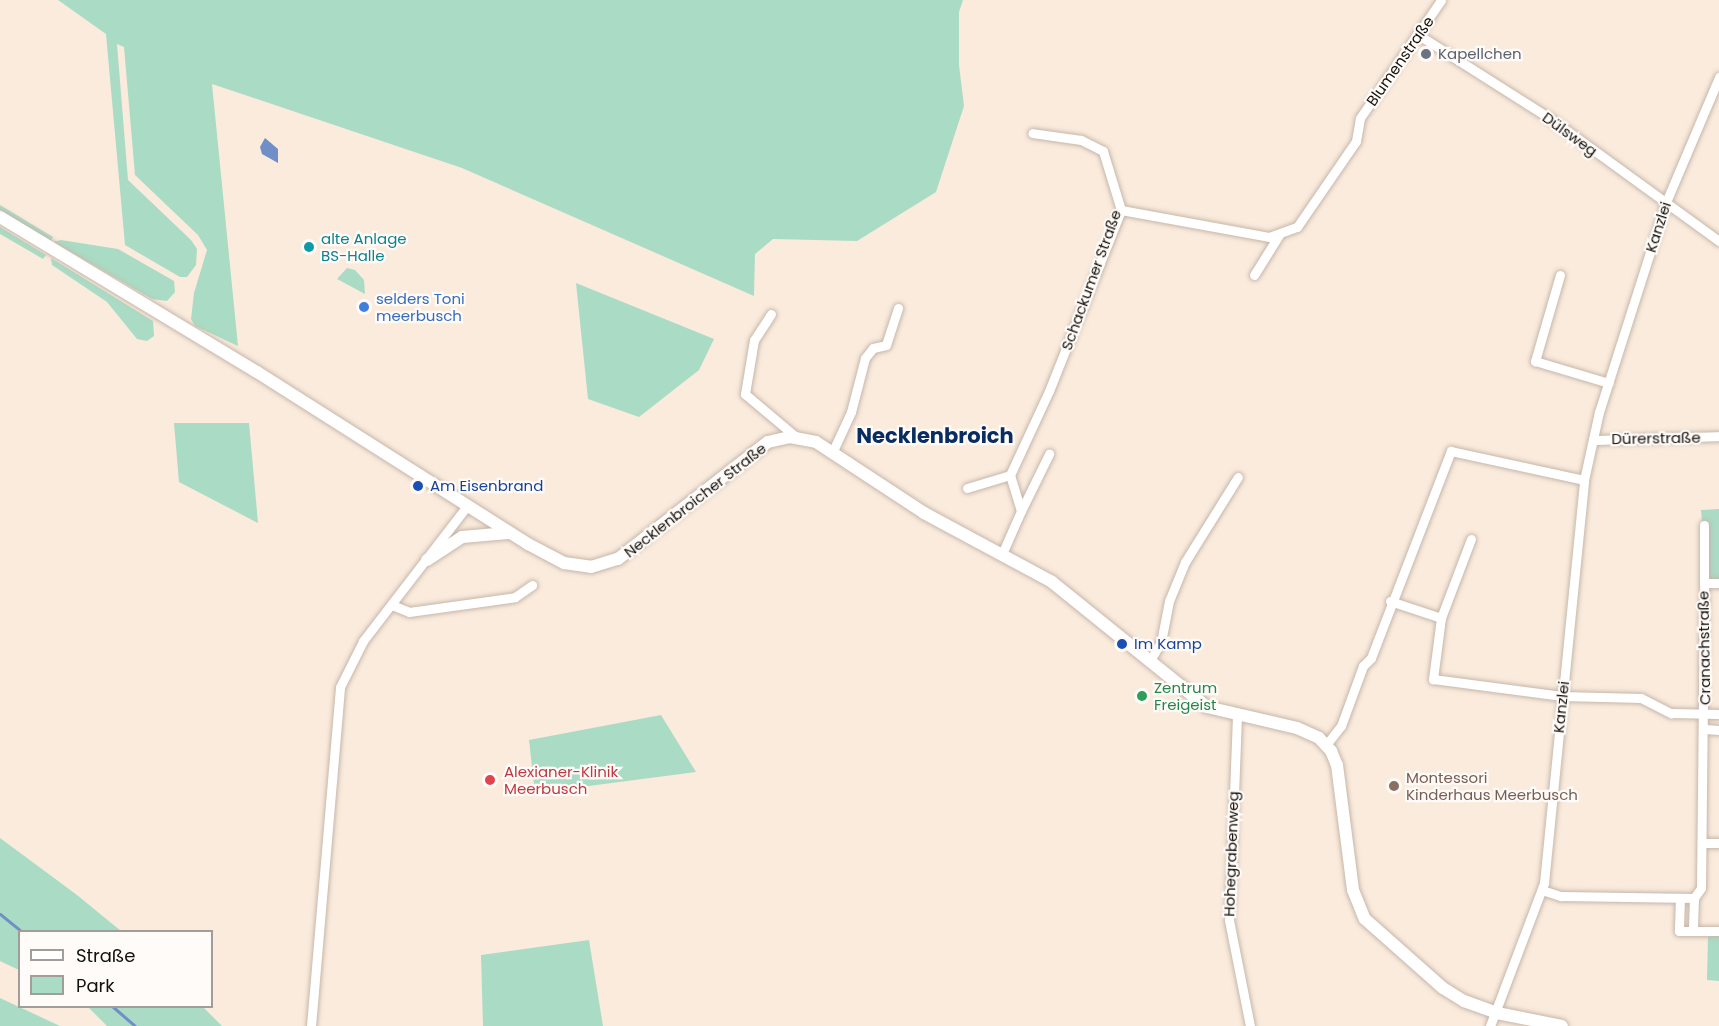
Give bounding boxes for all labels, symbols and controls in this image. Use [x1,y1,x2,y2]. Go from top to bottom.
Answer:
street label: Blumenstraße [1362,13,1438,109]
place label: Kapellchen [1438,45,1522,63]
marker: Kapellchen [1419,47,1433,61]
street label: Dülsweg [1539,108,1601,160]
street label: Kanzlei [1641,199,1675,255]
street label: Schackumer Straße [1057,207,1125,353]
place label: alte Anlage BS-Halle [321,229,407,264]
marker: alte Anlage BS-Halle [302,240,316,254]
place label: selders Toni meerbusch [376,289,465,324]
marker: selders Toni meerbusch [357,300,371,314]
district label: Necklenbroich [856,423,1014,449]
street label: Dürerstraße [1611,428,1701,448]
street label: Necklenbroicher Straße [620,439,770,561]
place label: Am Eisenbrand [430,477,543,495]
marker: Am Eisenbrand [411,479,425,493]
street label: Cranachstraße [1694,591,1714,705]
place label: Im Kamp [1134,635,1202,653]
marker: Im Kamp [1115,637,1129,651]
place label: Zentrum Freigeist [1154,678,1217,713]
street label: Kanzlei [1549,680,1573,734]
marker: Zentrum Freigeist [1135,689,1149,703]
place label: Alexianer-Klinik Meerbusch [504,762,618,797]
place label: Montessori Kinderhaus Meerbusch [1406,768,1578,803]
marker: Alexianer-Klinik Meerbusch [481,771,499,789]
marker: Montessori Kinderhaus Meerbusch [1387,779,1401,793]
street label: Hohegrabenweg [1220,791,1242,917]
legend [18,930,213,1008]
text: Straße [76,943,135,968]
text: Park [76,973,115,998]

